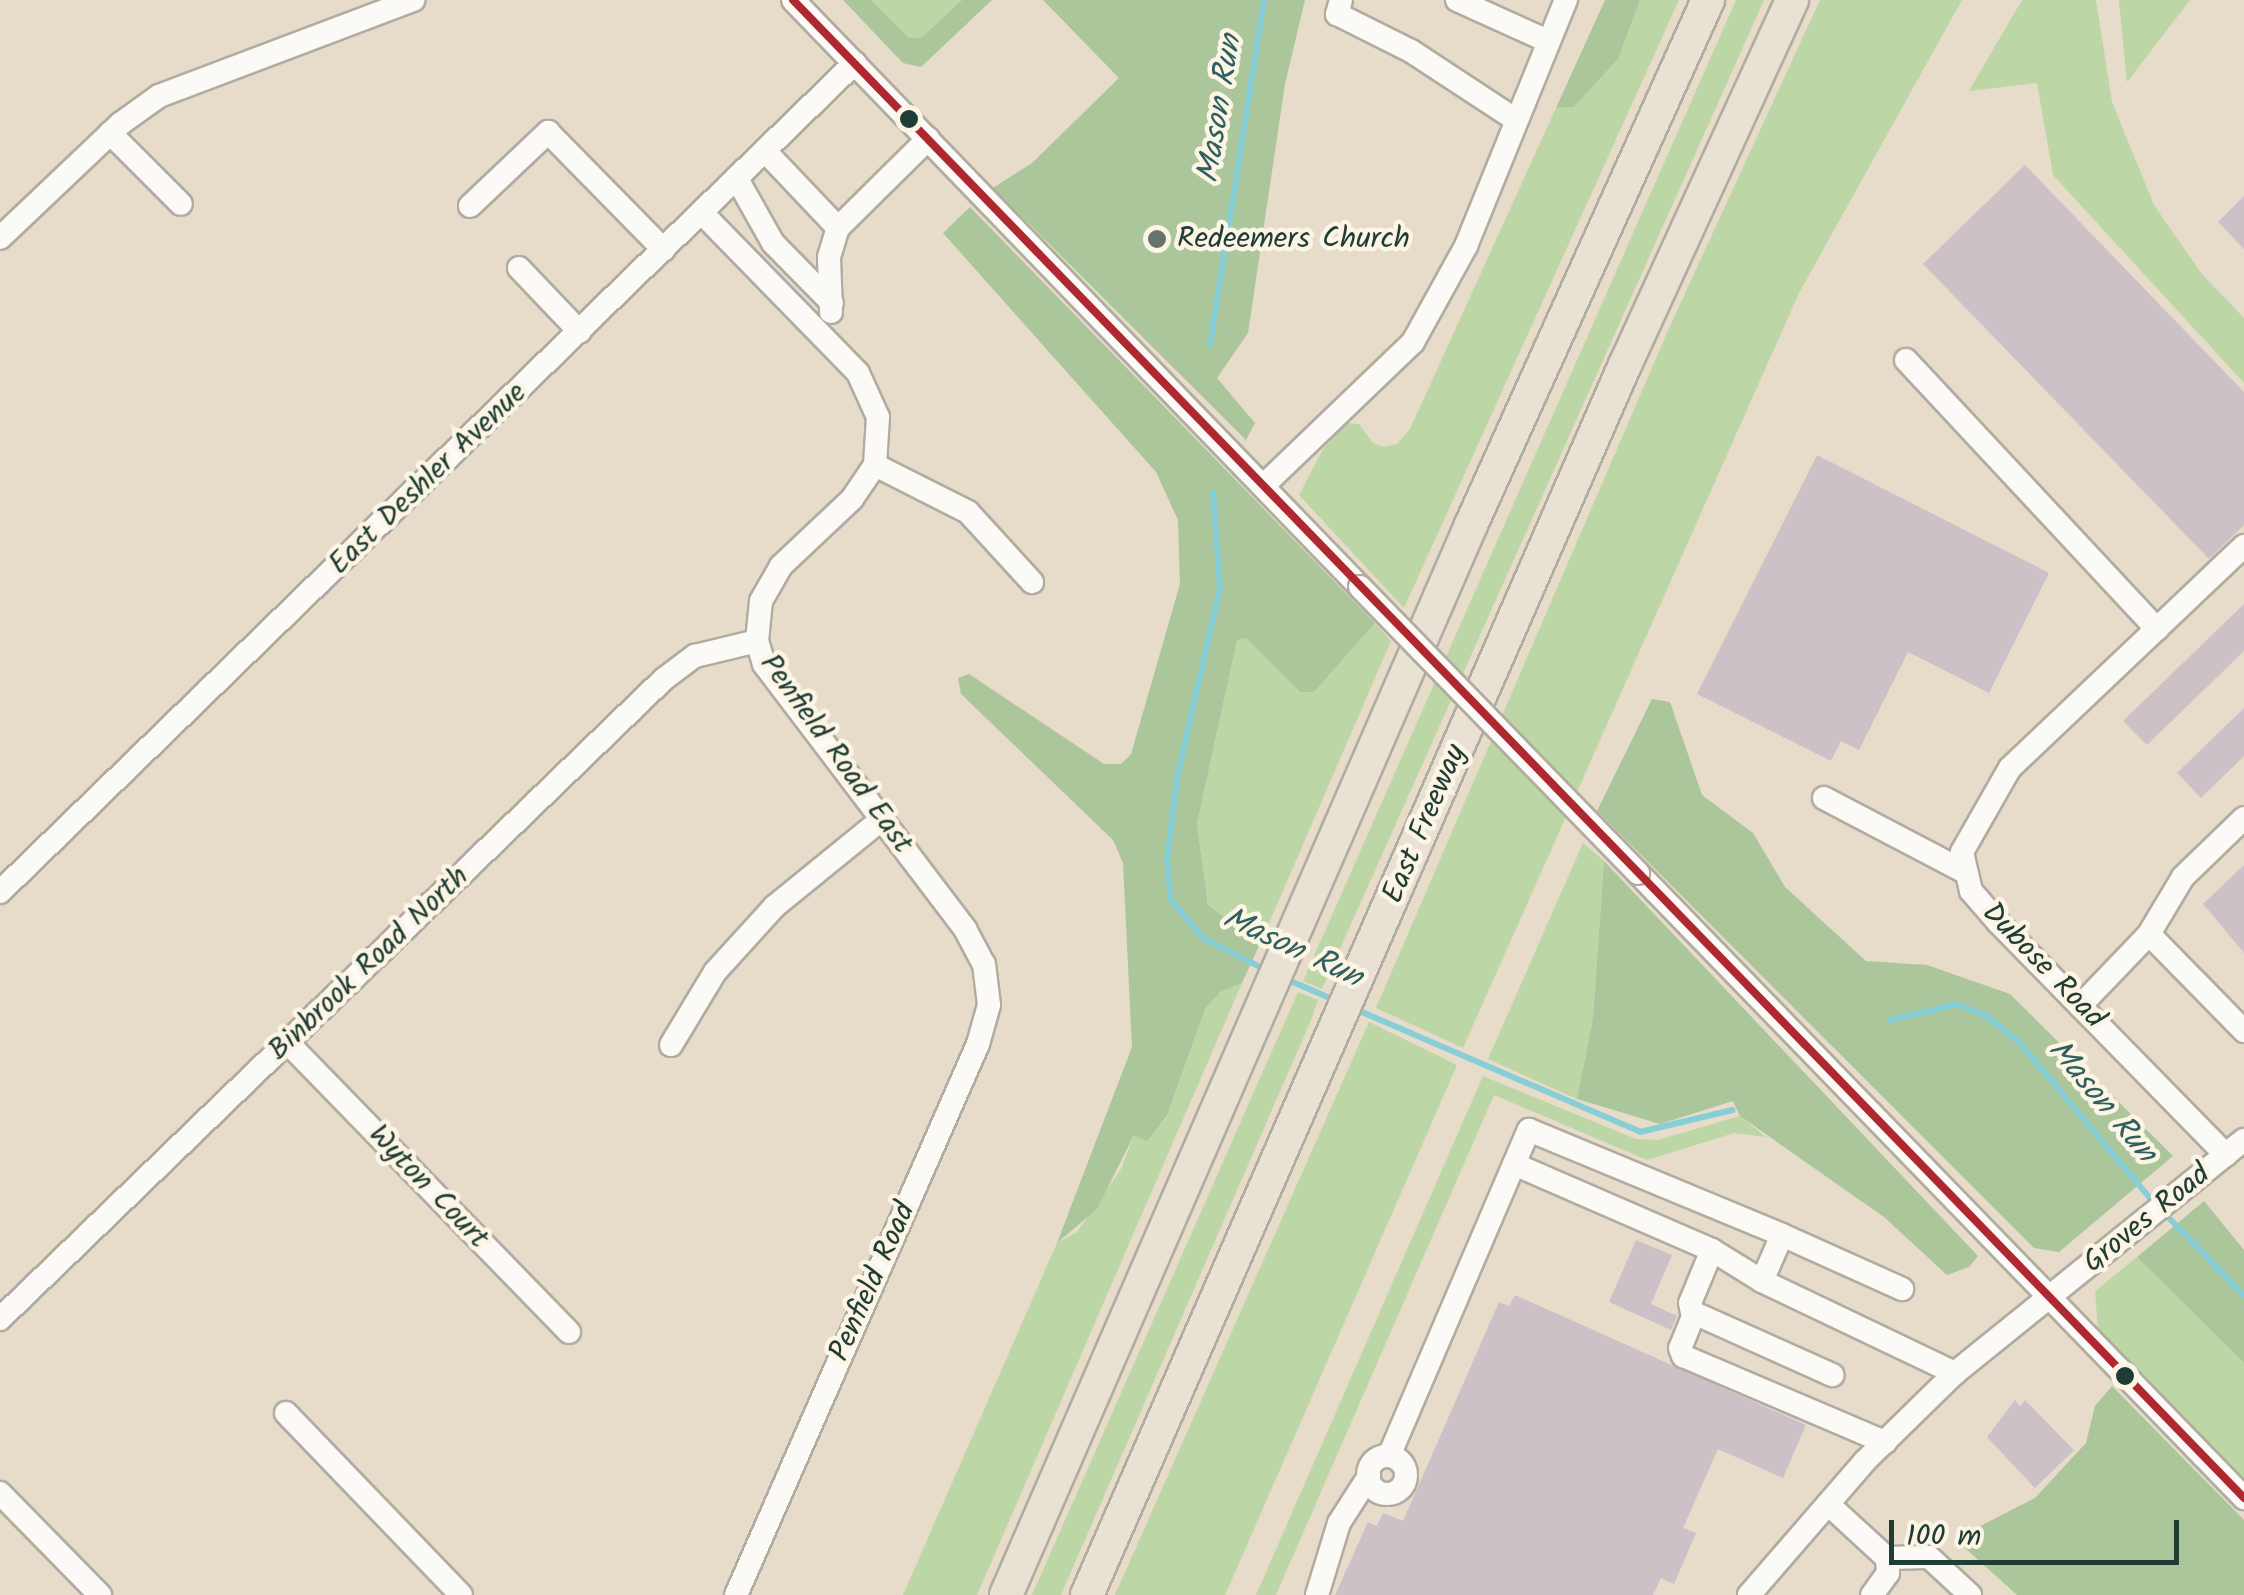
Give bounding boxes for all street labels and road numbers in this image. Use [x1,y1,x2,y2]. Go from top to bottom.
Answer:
street label: East Deshler Avenue [322,375,534,583]
street label: Penfield Road East [752,647,920,861]
street label: East Freeway [1375,739,1475,909]
street label: Binbrook Road North [261,859,477,1069]
street label: Dubose Road [1974,895,2112,1037]
street label: Wyton Court [360,1118,496,1256]
street label: Groves Road [2076,1157,2218,1281]
street label: Penfield Road [822,1197,924,1367]

